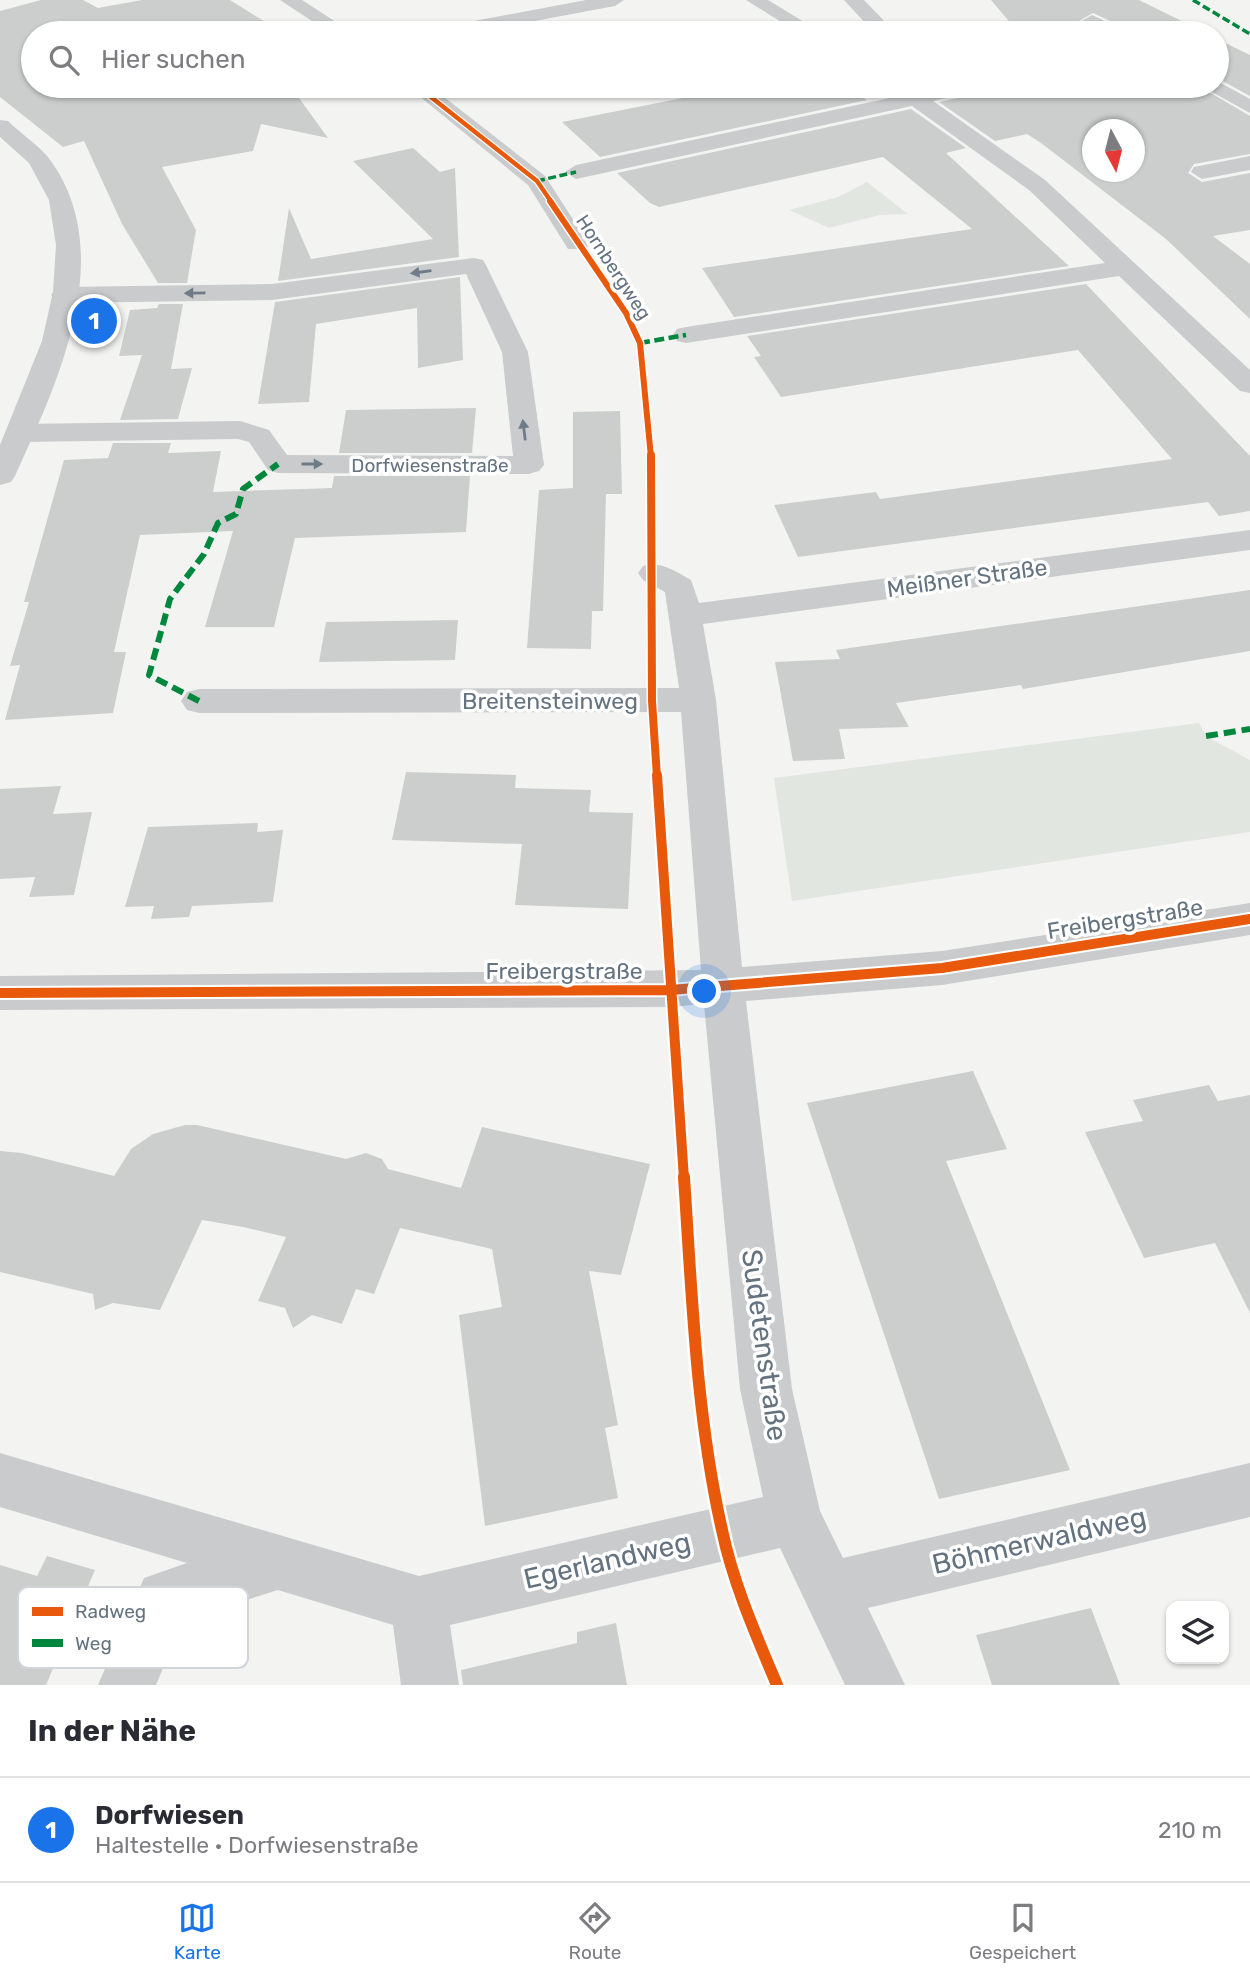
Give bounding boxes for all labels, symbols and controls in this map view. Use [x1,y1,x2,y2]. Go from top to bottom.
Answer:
search box [21,21,1229,98]
icon: search [45,41,83,79]
text: Hier suchen [101,44,246,75]
north arrow [1082,119,1145,182]
street label: Hornbergweg [571,210,656,324]
one-way arrow [410,267,432,278]
one-way arrow [184,287,206,299]
pin: 1 [71,295,117,347]
one-way arrow [519,419,530,441]
street label: Dorfwiesenstraße [351,454,509,477]
one-way arrow [301,458,323,470]
street label: Meißner Straße [885,553,1049,603]
street label: Breitensteinweg [462,687,638,715]
street label: Freibergstraße [1045,893,1205,945]
street label: Freibergstraße [485,957,643,985]
your location [687,974,721,1008]
street label: Sudetenstraße [735,1247,794,1443]
street label: Böhmerwaldweg [929,1500,1149,1581]
street label: Egerlandweg [520,1525,694,1596]
legend [18,1587,248,1668]
text: Radweg [75,1600,146,1623]
map controls [1166,1601,1229,1664]
button: layers [1166,1601,1229,1664]
text: Weg [75,1632,112,1655]
text: In der Nähe [28,1713,196,1749]
text: Dorfwiesen [95,1800,244,1831]
text: 1 [45,1816,57,1844]
text: 210 m [1158,1816,1222,1844]
text: Haltestelle · Dorfwiesenstraße [95,1831,419,1859]
tab: Karte [174,1899,221,1964]
tab: Route [569,1899,621,1964]
tab: Gespeichert [969,1899,1076,1964]

